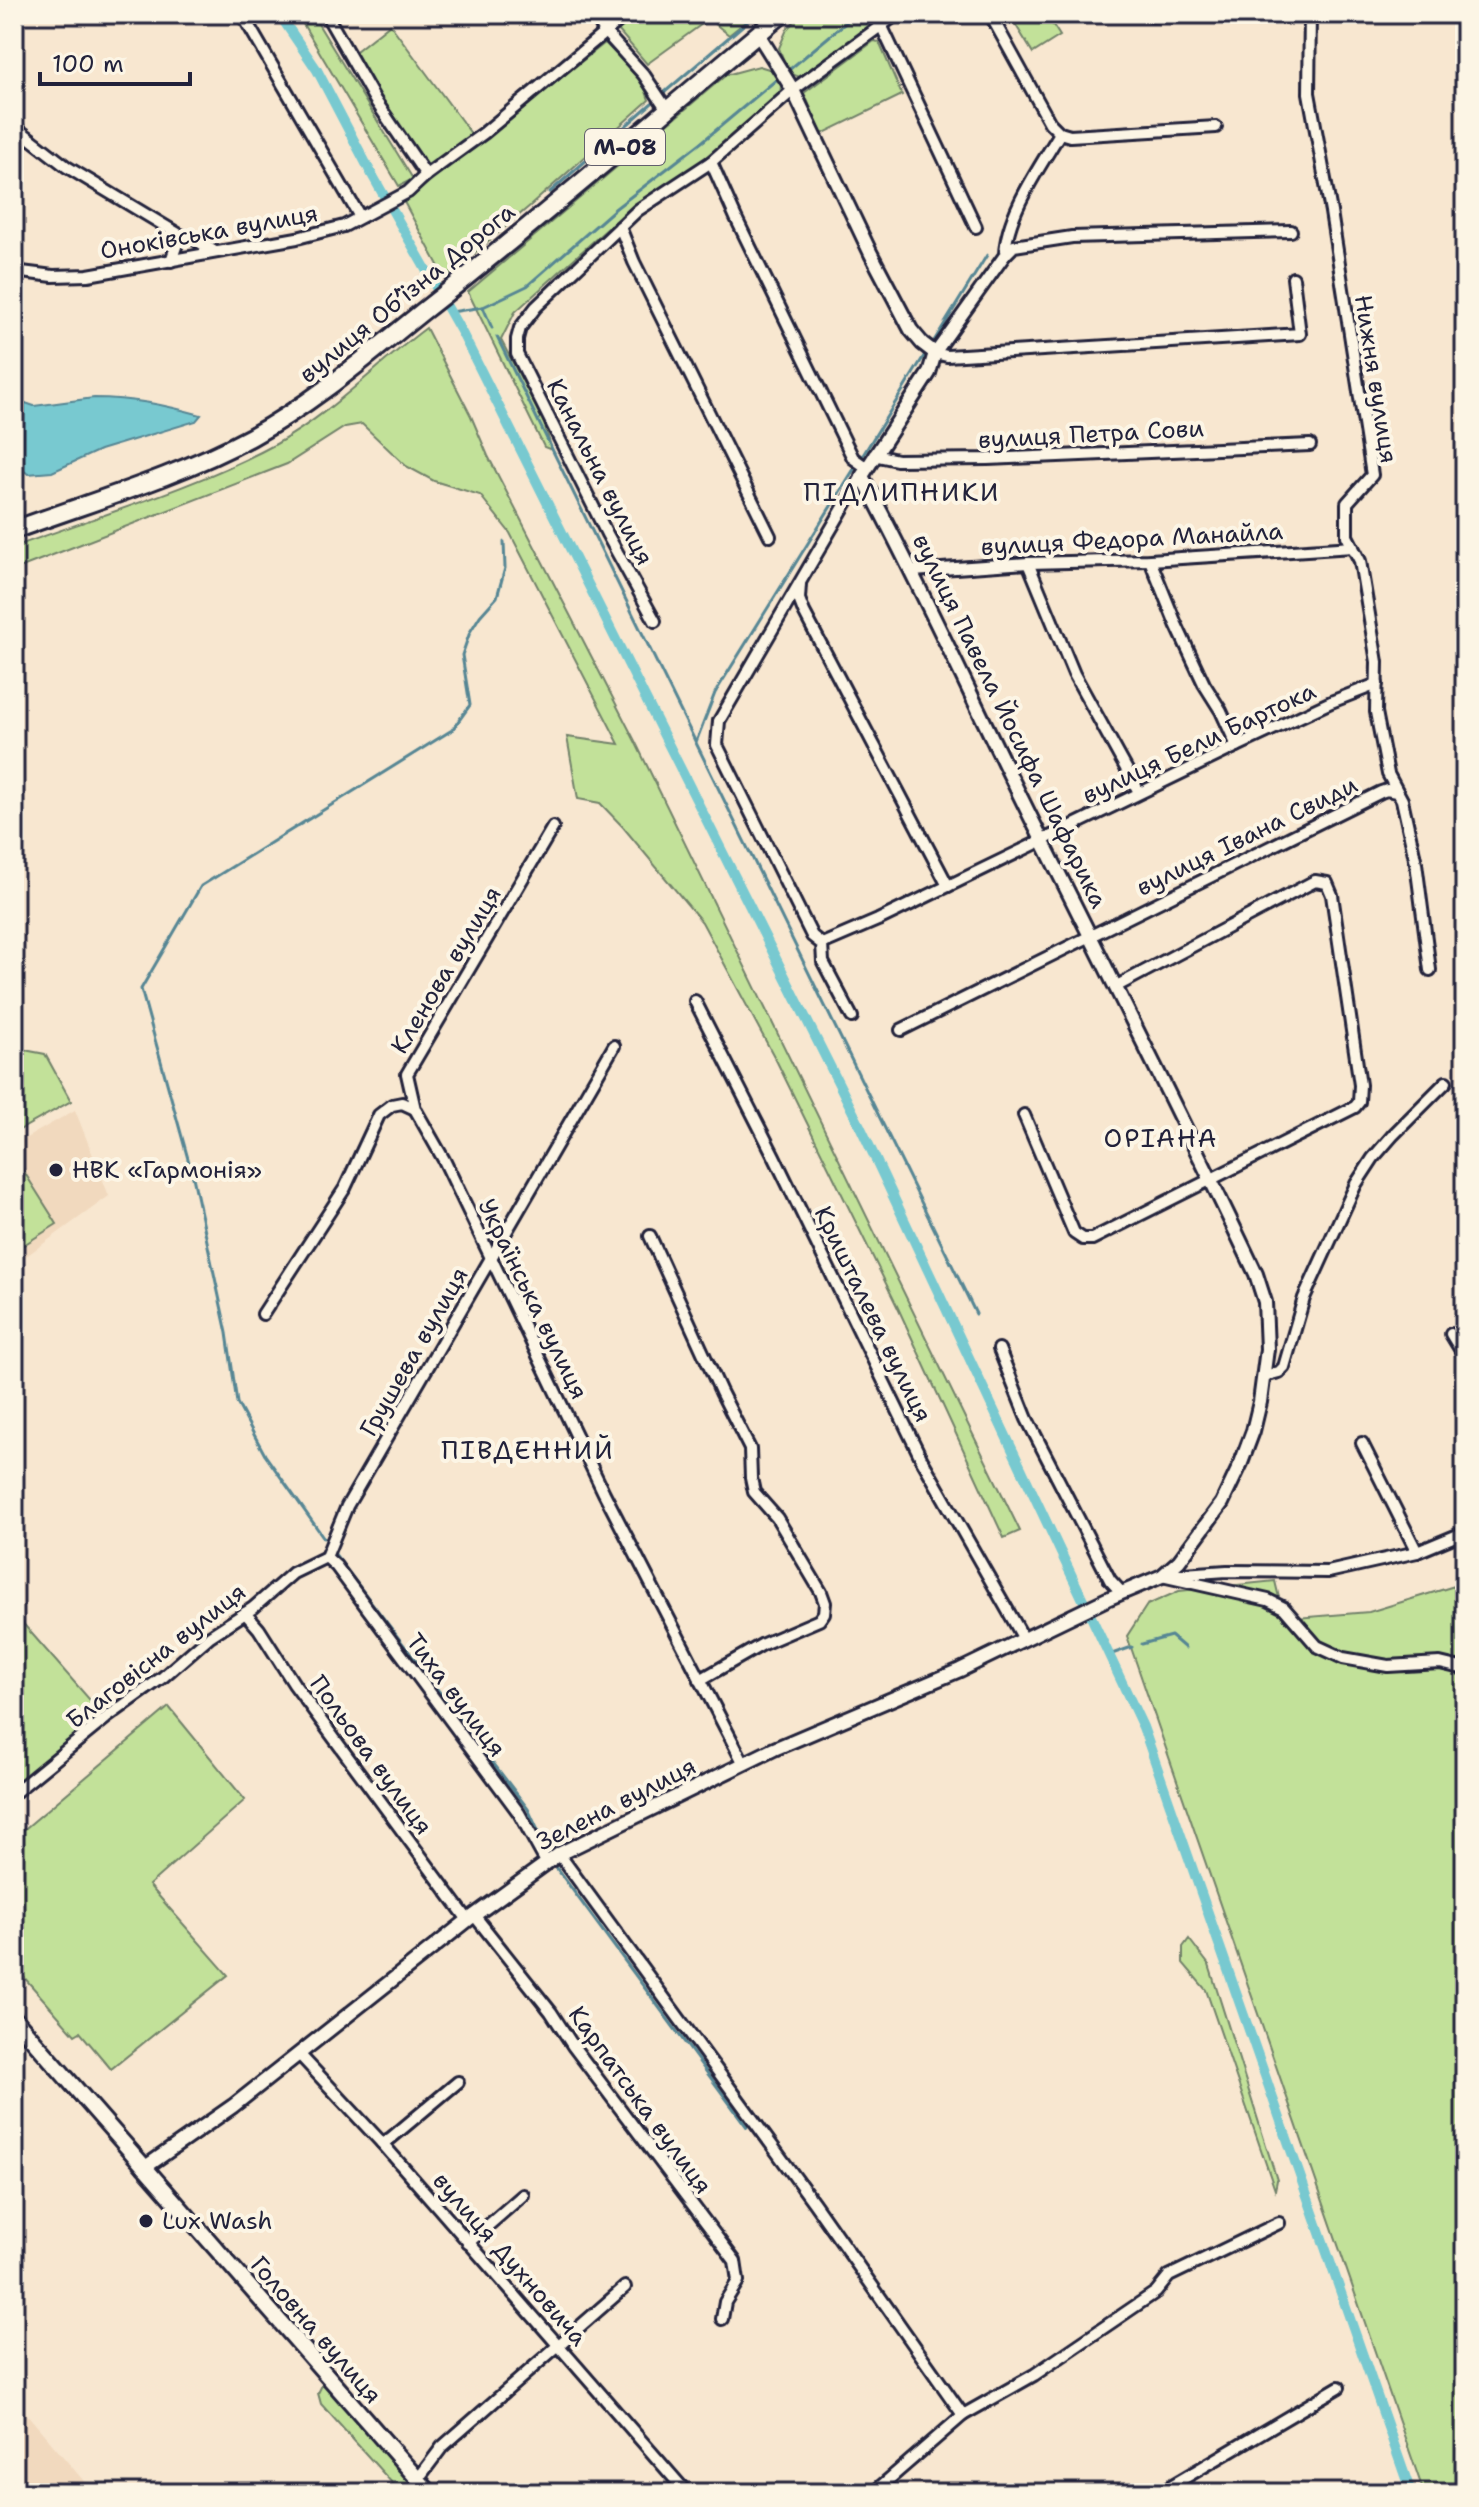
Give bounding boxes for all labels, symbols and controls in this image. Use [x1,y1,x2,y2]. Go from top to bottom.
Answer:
scale bar [40,36,190,86]
text: 100 m [52,48,124,80]
road number: М-08 [585,129,665,165]
street label: вулиця Обʼїзна Дорога [292,196,522,390]
street label: Оноківська вулиця [98,197,320,267]
street label: Нижня вулиця [1347,293,1405,465]
street label: Канальна вулиця [539,373,661,571]
street label: вулиця Петра Сови [977,412,1205,456]
district label: ПІДЛИПНИКИ [804,474,1000,509]
street label: вулиця Федора Манайла [980,515,1284,563]
street label: вулиця Павела Йосифа Шафарика [905,529,1115,914]
street label: вулиця Бели Бартока [1077,675,1321,811]
street label: вулиця Івана Свиди [1131,768,1363,904]
street label: Кленова вулиця [383,880,509,1060]
district label: ОРІАНА [1104,1120,1218,1155]
place label: НВК «Гармонія» [72,1154,262,1186]
marker: НВК «Гармонія» [47,1161,65,1179]
street label: Українська вулиця [471,1194,595,1404]
street label: Кришталева вулиця [807,1201,939,1427]
street label: Грушева вулиця [352,1261,476,1443]
district label: ПІВДЕННИЙ [441,1432,615,1467]
street label: Благовісна вулиця [60,1576,252,1736]
street label: Тиха вулиця [399,1627,513,1763]
street label: Польова вулиця [302,1669,440,1841]
street label: Зелена вулиця [531,1750,701,1858]
street label: Карпатська вулиця [561,2000,719,2200]
street label: вулиця Духновича [426,2165,594,2353]
place label: Lux Wash [162,2205,272,2237]
marker: Lux Wash [137,2212,155,2230]
street label: Головна вулиця [243,2250,389,2410]

